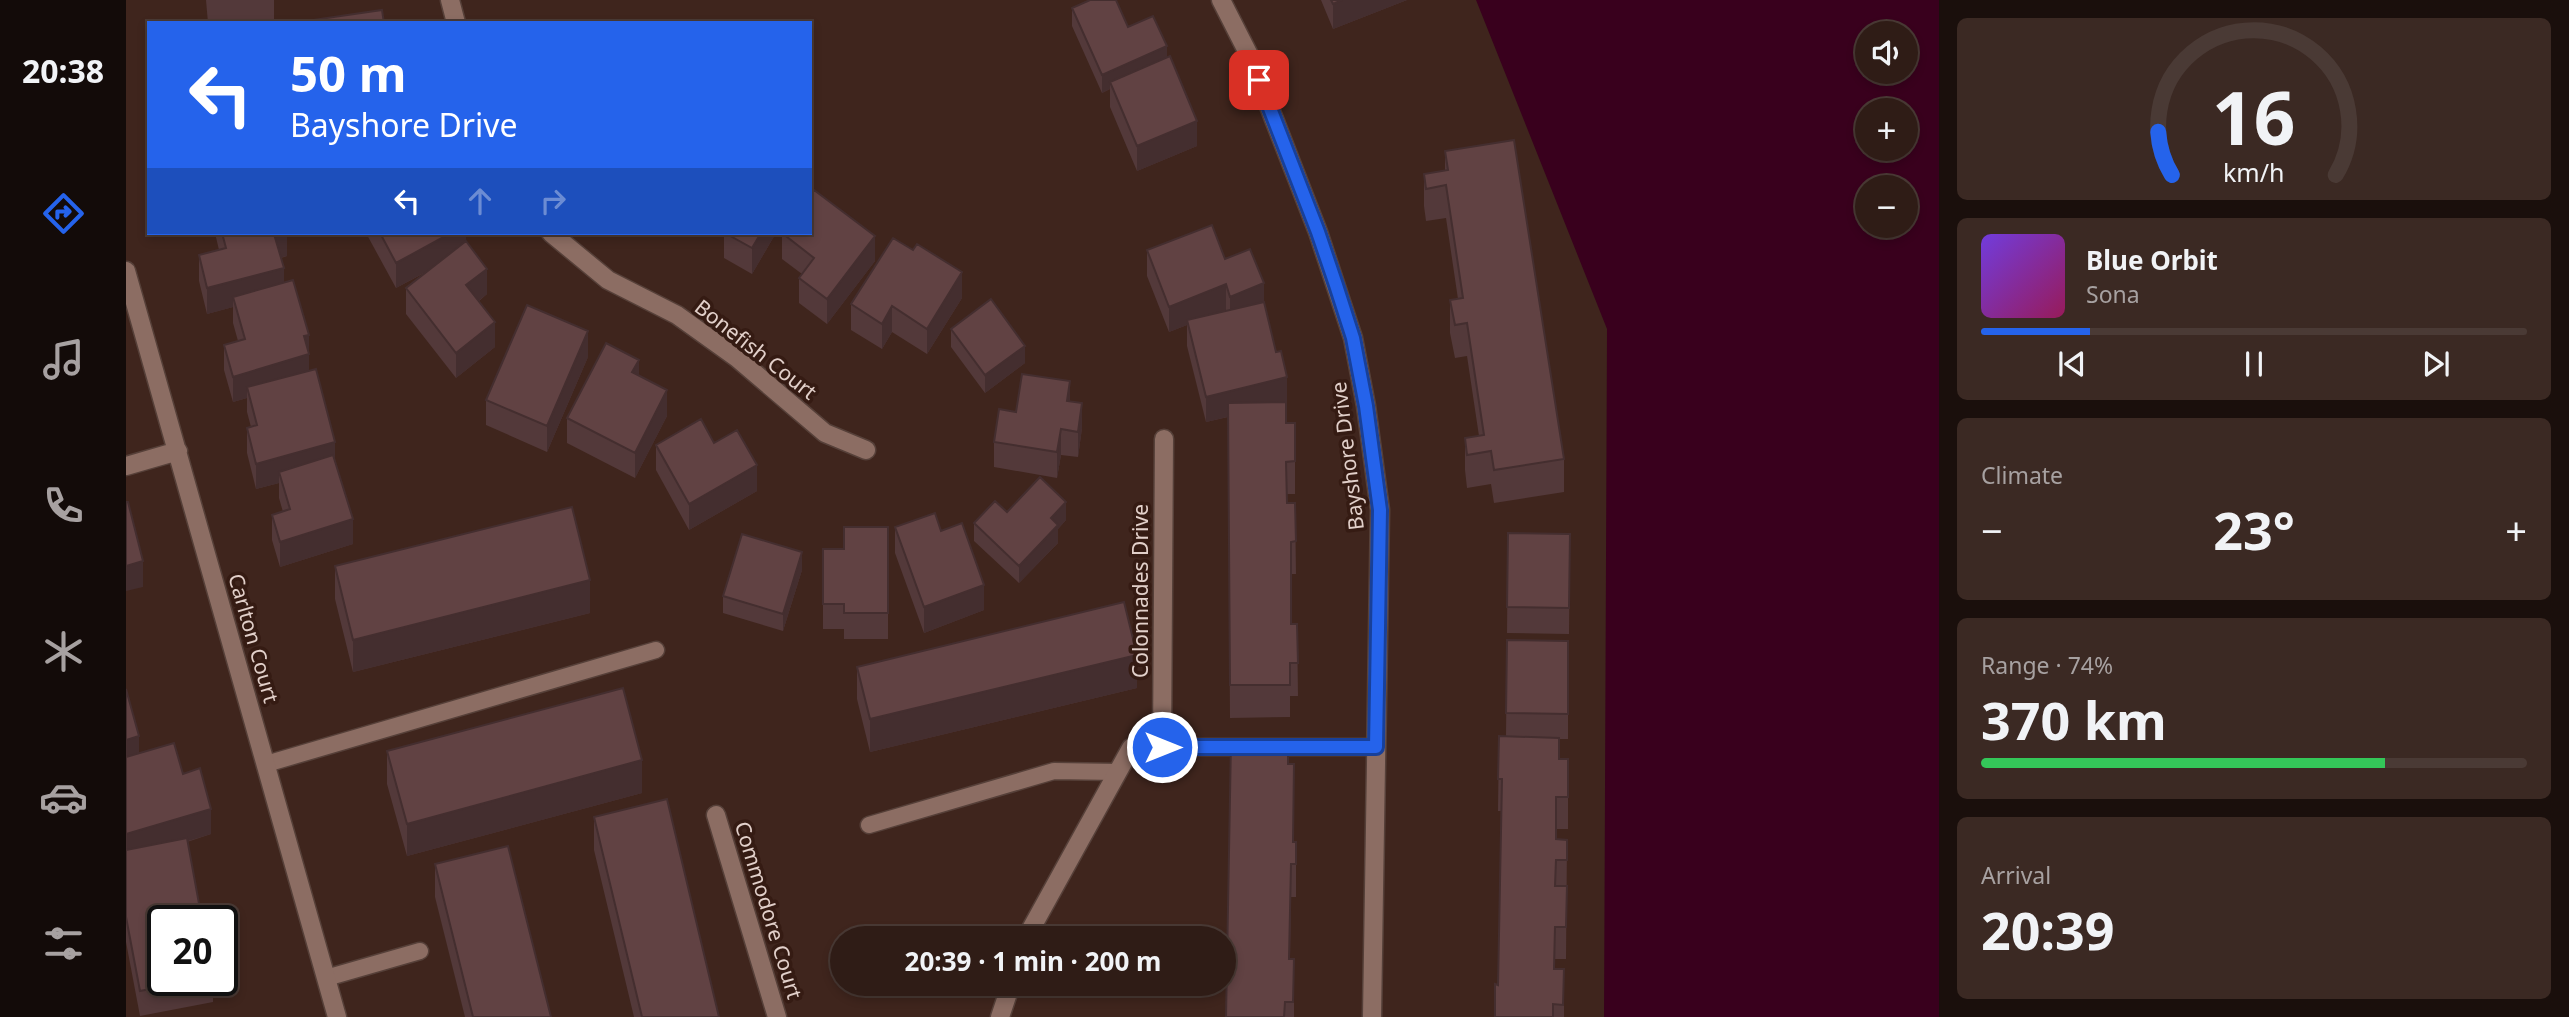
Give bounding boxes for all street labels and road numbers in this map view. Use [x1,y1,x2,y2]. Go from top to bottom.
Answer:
street label: Bonefish Court [689,293,823,406]
street label: Bayshore Drive [1324,380,1370,532]
street label: Colonnades Drive [1126,504,1154,678]
street label: Carlton Court [222,570,286,706]
street label: Commodore Court [729,818,809,1003]

